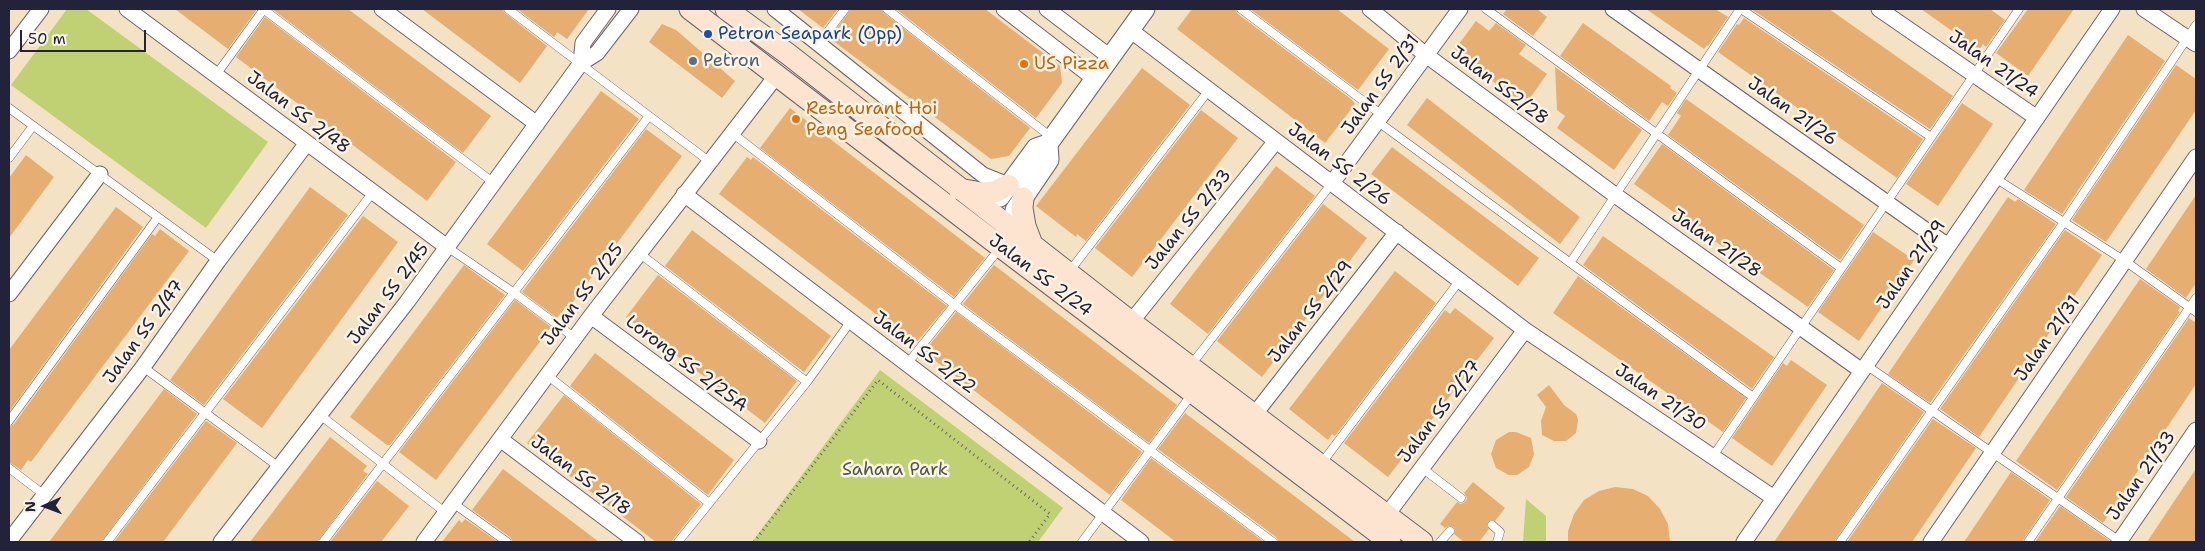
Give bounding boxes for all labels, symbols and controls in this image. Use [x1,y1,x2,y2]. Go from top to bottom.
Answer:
scale bar [22,20,149,52]
place label: Petron Seapark (Opp) [718,23,902,45]
street label: Jalan 21/24 [1944,26,2042,104]
marker: Petron Seapark (Opp) [702,28,714,40]
text: 50 m [28,29,66,49]
street label: Jalan SS 2/31 [1337,31,1425,139]
street label: Jalan SS2/28 [1446,42,1552,130]
place label: Petron [703,50,760,72]
place label: US Pizza [1034,53,1109,75]
marker: Petron [687,55,699,67]
marker: US Pizza [1018,58,1030,70]
street label: Jalan SS 2/48 [242,67,354,159]
street label: Jalan 21/26 [1743,73,1841,151]
place label: Restaurant Hoi Peng Seafood [806,98,937,140]
marker: Restaurant Hoi Peng Seafood [790,113,802,125]
street label: Jalan SS 2/26 [1283,119,1395,211]
street label: Jalan SS 2/33 [1142,165,1236,275]
street label: Jalan 21/28 [1667,205,1765,283]
street label: Jalan 21/29 [1873,216,1951,314]
street label: Jalan SS 2/24 [984,230,1096,322]
street label: Jalan SS 2/45 [344,239,434,349]
street label: Jalan SS 2/25 [537,239,629,351]
street label: Jalan SS 2/29 [1264,257,1358,367]
street label: Jalan SS 2/47 [99,276,189,388]
street label: Jalan 21/31 [2011,292,2085,386]
street label: Jalan SS 2/22 [868,307,980,399]
street label: Lorong SS 2/25A [621,311,751,417]
street label: Jalan SS 2/27 [1394,356,1486,468]
street label: Jalan 21/30 [1610,360,1710,436]
street label: Jalan 21/33 [2103,427,2181,525]
street label: Jalan SS 2/18 [526,431,634,521]
park label: Sahara Park [842,459,948,481]
north arrow [20,481,70,531]
text: N [21,501,39,512]

